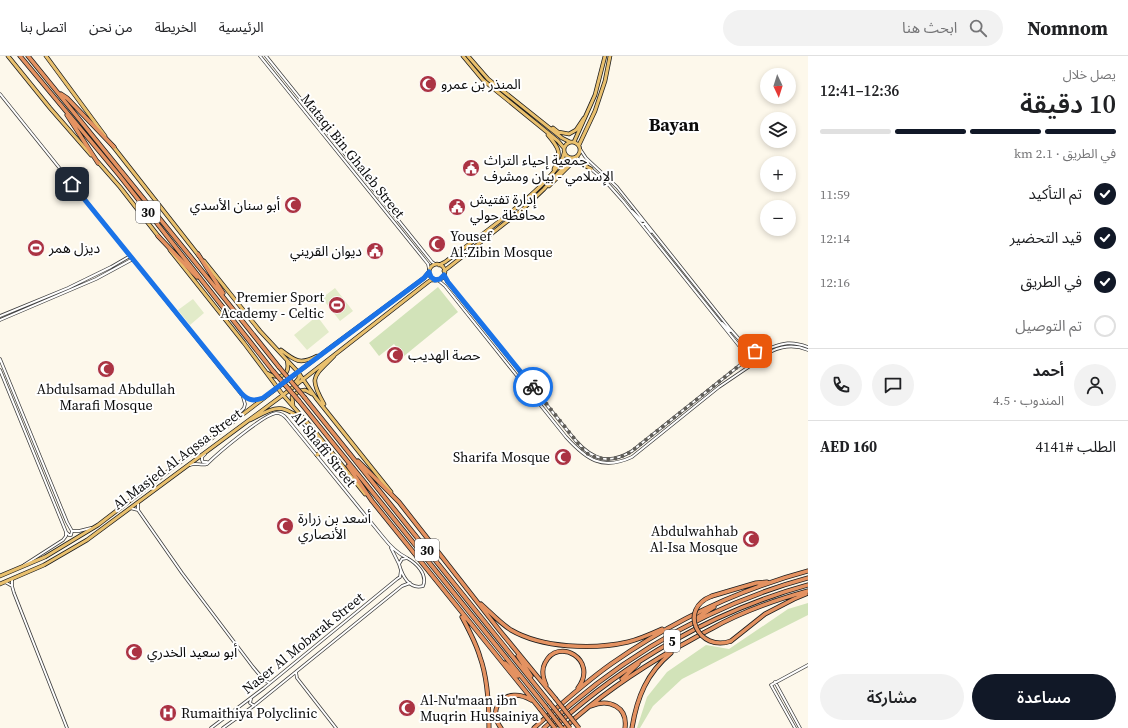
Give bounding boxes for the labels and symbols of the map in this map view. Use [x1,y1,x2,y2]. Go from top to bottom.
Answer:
north arrow [760,68,796,104]
mosque icon: المنذر بن عمرو [418,74,438,94]
place label: المنذر بن عمرو [441,74,521,94]
street label: Mataqi Bin Ghaleb Street [296,90,410,223]
district label: Bayan [649,112,699,137]
place label: جمعية إحياء التراث الإسلامي - بيان ومشرف [484,150,614,187]
public building icon: جمعية إحياء التراث الإسلامي - بيان ومشرف [461,158,481,178]
pin [55,167,89,201]
place label: إدارة تفتيش محافظة حولي [470,189,545,226]
place label: أبو سنان الأسدي [190,195,280,216]
mosque icon: أبو سنان الأسدي [283,195,303,215]
public building icon: إدارة تفتيش محافظة حولي [447,197,467,217]
road number: 30 [136,201,160,223]
place label: Yousef Al-Zibin Mosque [450,226,553,262]
mosque icon: Yousef Al-Zibin Mosque [427,234,447,254]
sports icon: ديزل همر [26,238,46,258]
place label: ديزل همر [48,238,100,258]
place label: ديوان القريني [290,241,362,262]
public building icon: ديوان القريني [365,241,385,261]
place label: Premier Sport Academy - Celtic [220,287,324,323]
sports icon: Premier Sport Academy - Celtic [327,295,347,315]
pin [738,334,772,368]
mosque icon: حصة الهديب [385,345,405,365]
place label: حصة الهديب [408,345,481,365]
mosque icon: Abdulsamad Abdullah Marafi Mosque [96,359,116,379]
courier [513,367,553,407]
place label: Abdulsamad Abdullah Marafi Mosque [37,379,175,415]
street label: Al Masjed Al Aqssa Street [108,404,246,514]
street label: Al-Shaffi Street [287,407,361,492]
place label: Sharifa Mosque [453,447,550,467]
mosque icon: Sharifa Mosque [553,447,573,467]
place label: أسعد بن زرارة الأنصاري [298,508,372,545]
mosque icon: أسعد بن زرارة الأنصاري [275,516,295,536]
place label: Abdulwahhab Al-Isa Mosque [650,521,738,557]
mosque icon: Abdulwahhab Al-Isa Mosque [741,529,761,549]
road number: 30 [415,539,439,561]
street label: Naser Al Mobarak Street [238,587,368,698]
road number: 5 [664,630,680,652]
mosque icon: أبو سعيد الخدري [124,642,144,662]
place label: أبو سعيد الخدري [147,642,238,663]
place label: Al-Nu'maan ibn Muqrin Hussainiya [420,690,540,726]
mosque icon: Al-Nu'maan ibn Muqrin Hussainiya [397,698,417,718]
hospital icon: Rumaithiya Polyclinic [158,703,178,723]
place label: Rumaithiya Polyclinic [181,703,317,723]

